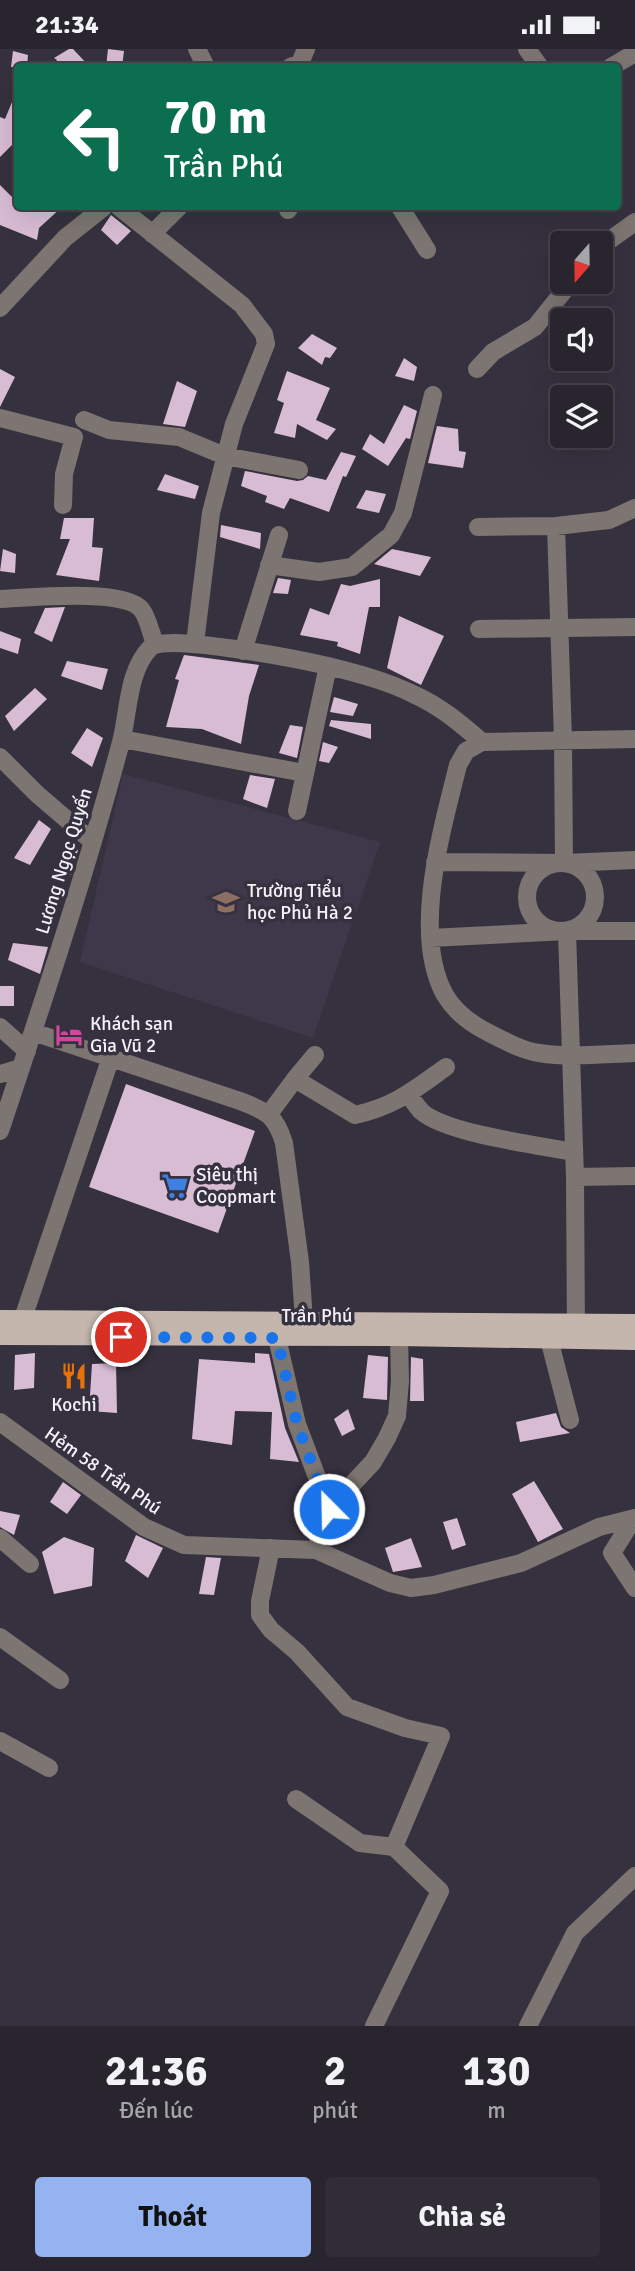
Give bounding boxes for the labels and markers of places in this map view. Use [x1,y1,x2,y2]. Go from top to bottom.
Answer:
place label: Trường Tiểu học Phủ Hà 2 [247,878,353,925]
school or university icon: Trường Tiểu học Phủ Hà 2 [211,887,241,917]
place label: Khách sạn Gia Vũ 2 [90,1012,173,1058]
hotel icon: Khách sạn Gia Vũ 2 [54,1020,84,1050]
place label: Siêu thị Coopmart [196,1163,276,1209]
supermarket icon: Siêu thị Coopmart [160,1171,190,1201]
pin [91,1307,151,1367]
restaurant icon: Kochi [59,1361,89,1391]
place label: Kochi [51,1393,97,1417]

